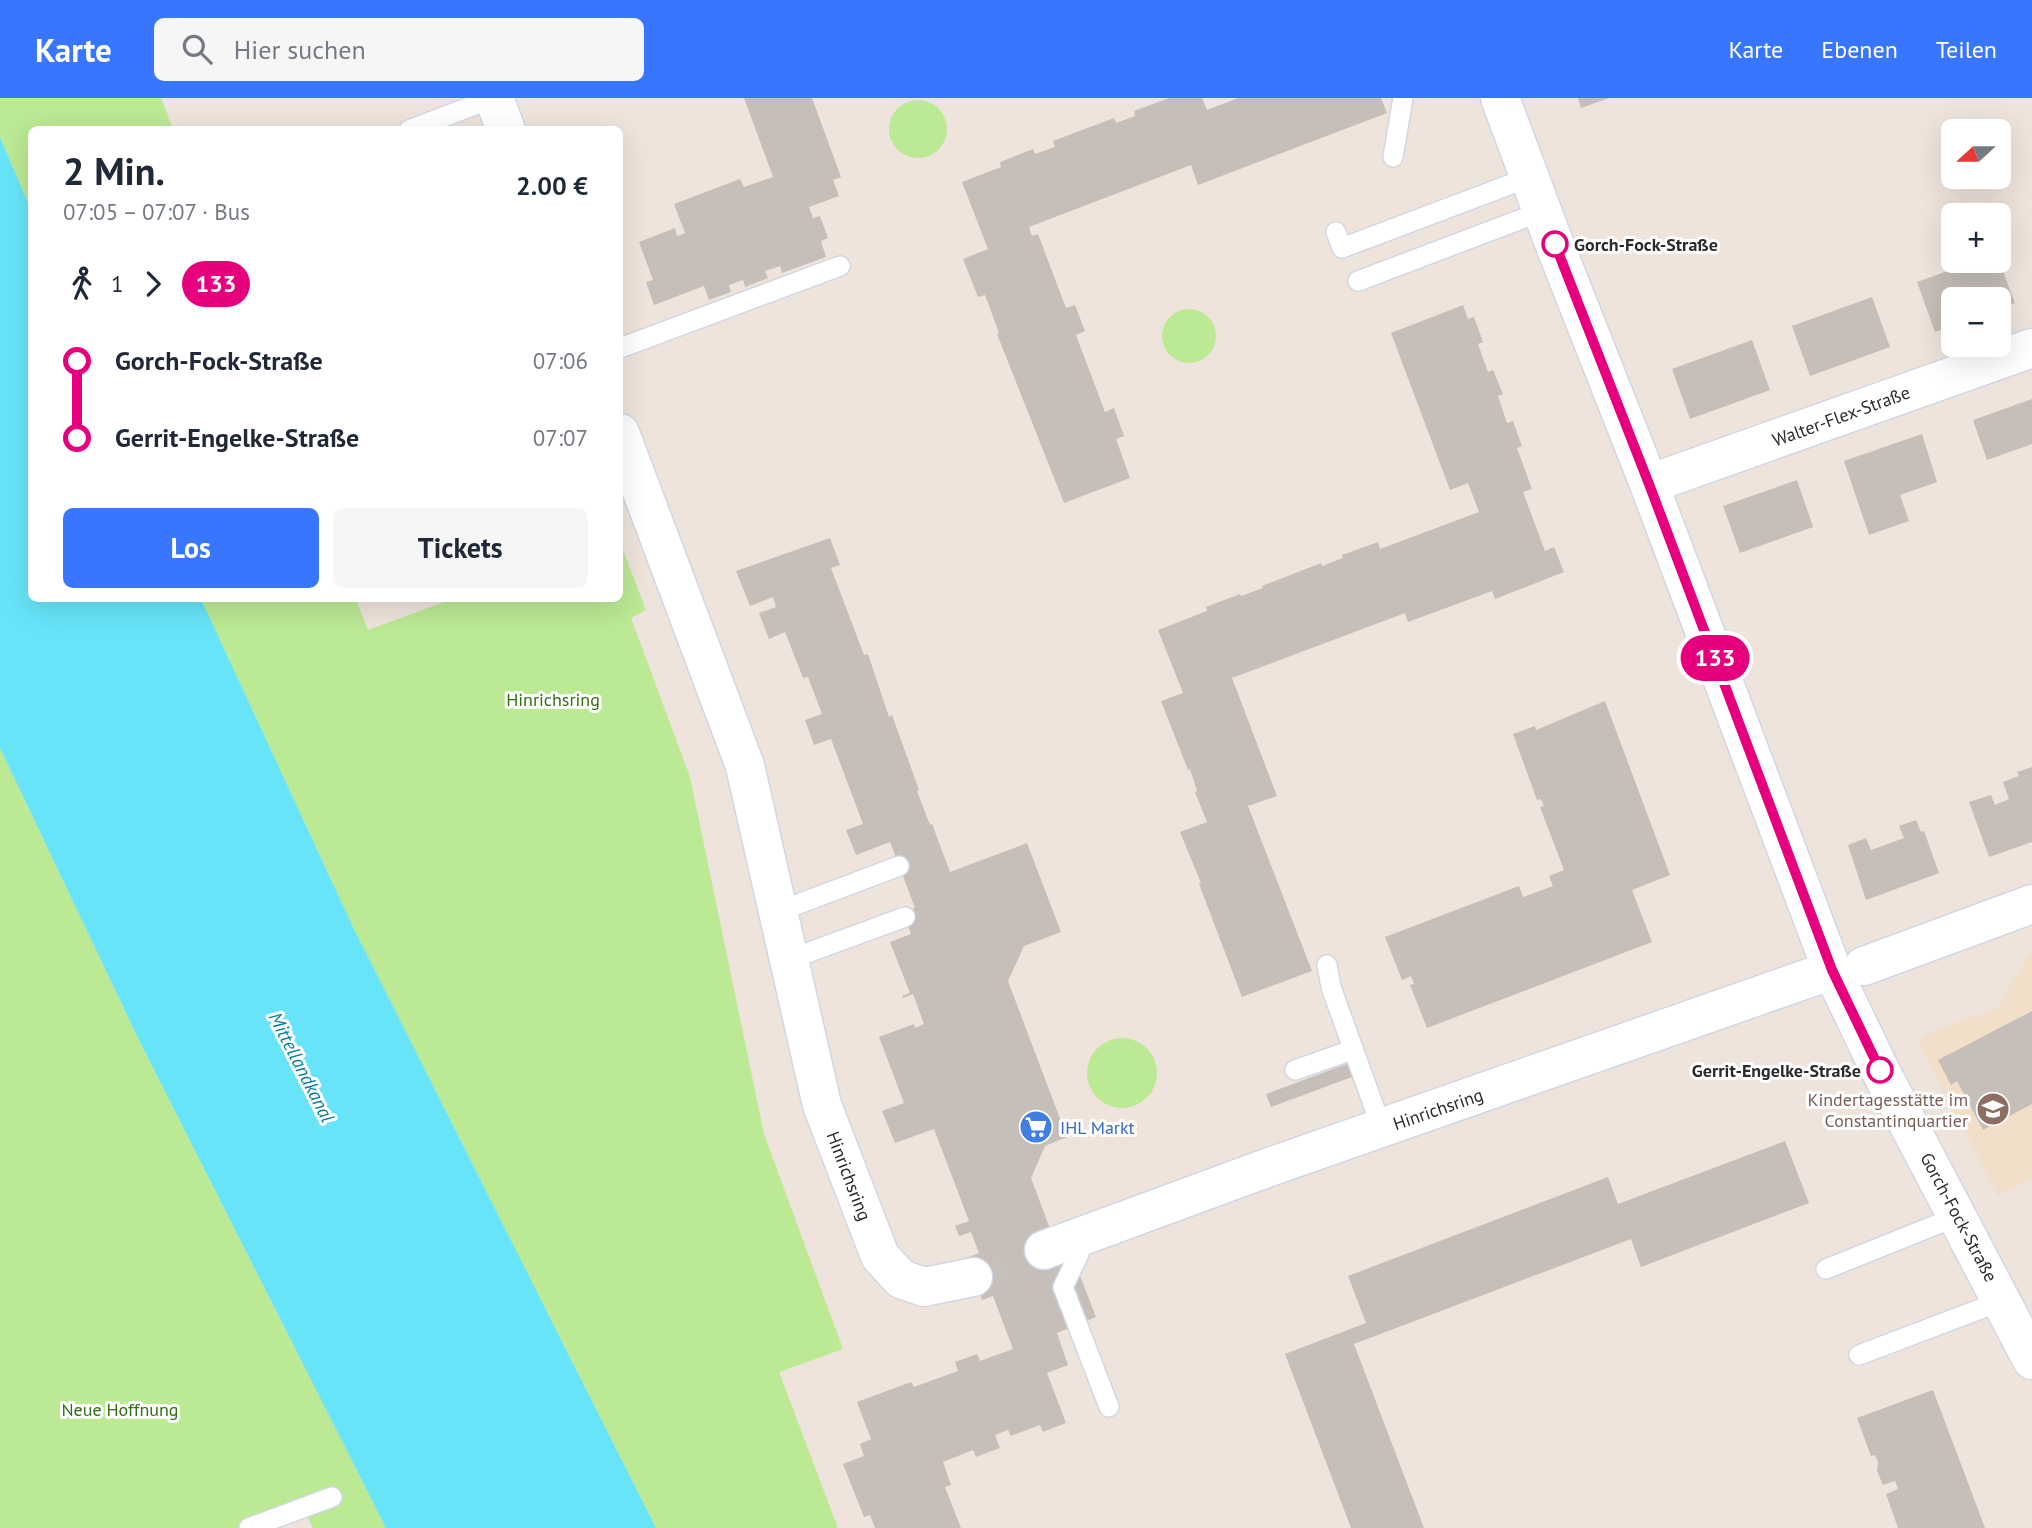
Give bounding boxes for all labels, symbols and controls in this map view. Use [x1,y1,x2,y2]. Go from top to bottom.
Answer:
search box [154,18,644,81]
text: Karte [35,28,112,71]
icon: search [178,30,216,68]
text: Hier suchen [234,33,366,66]
text: Karte [1729,34,1783,65]
text: Ebenen [1821,34,1898,65]
text: Teilen [1936,34,1997,65]
north arrow [1941,119,2011,189]
map controls [1941,119,2011,357]
text: 2 Min. [63,146,165,195]
text: 2.00 € [516,169,588,202]
text: 07:05 – 07:07 · Bus [63,197,250,226]
button: + [1941,203,2011,273]
marker: Gorch-Fock-Straße [1542,231,1568,257]
place label: Gorch-Fock-Straße [1574,233,1718,256]
icon: walk [63,265,101,303]
icon: forward [134,265,172,303]
text: 133 [196,268,236,299]
text: 1 [111,269,124,298]
button: − [1941,287,2011,357]
text: Gorch-Fock-Straße [115,344,323,377]
text: 07:06 [533,346,588,375]
street label: Walter-Flex-Straße [1769,380,1913,452]
text: Gerrit-Engelke-Straße [115,421,359,454]
text: 07:07 [533,423,588,452]
button: Los [63,508,319,588]
button: Tickets [333,508,588,588]
line badge: 133 [1675,635,1755,681]
text: 133 [1695,642,1735,673]
park label: Hinrichsring [506,688,600,711]
water label: Mittellandkanal [264,1008,340,1126]
marker: Gerrit-Engelke-Straße [1867,1057,1893,1083]
place label: Gerrit-Engelke-Straße [1692,1059,1861,1082]
street label: Hinrichsring [1390,1083,1486,1135]
place label: Kindertagesstätte im Constantinquartier [1807,1088,1968,1132]
school or university icon: Kindertagesstätte im Constantinquartier [1974,1090,2012,1128]
supermarket icon: IHL Markt [1017,1108,1055,1146]
place label: IHL Markt [1060,1116,1135,1139]
street label: Hinrichsring [821,1128,877,1224]
street label: Gorch-Fock-Straße [1915,1148,2003,1286]
park label: Neue Hoffnung [62,1398,178,1421]

